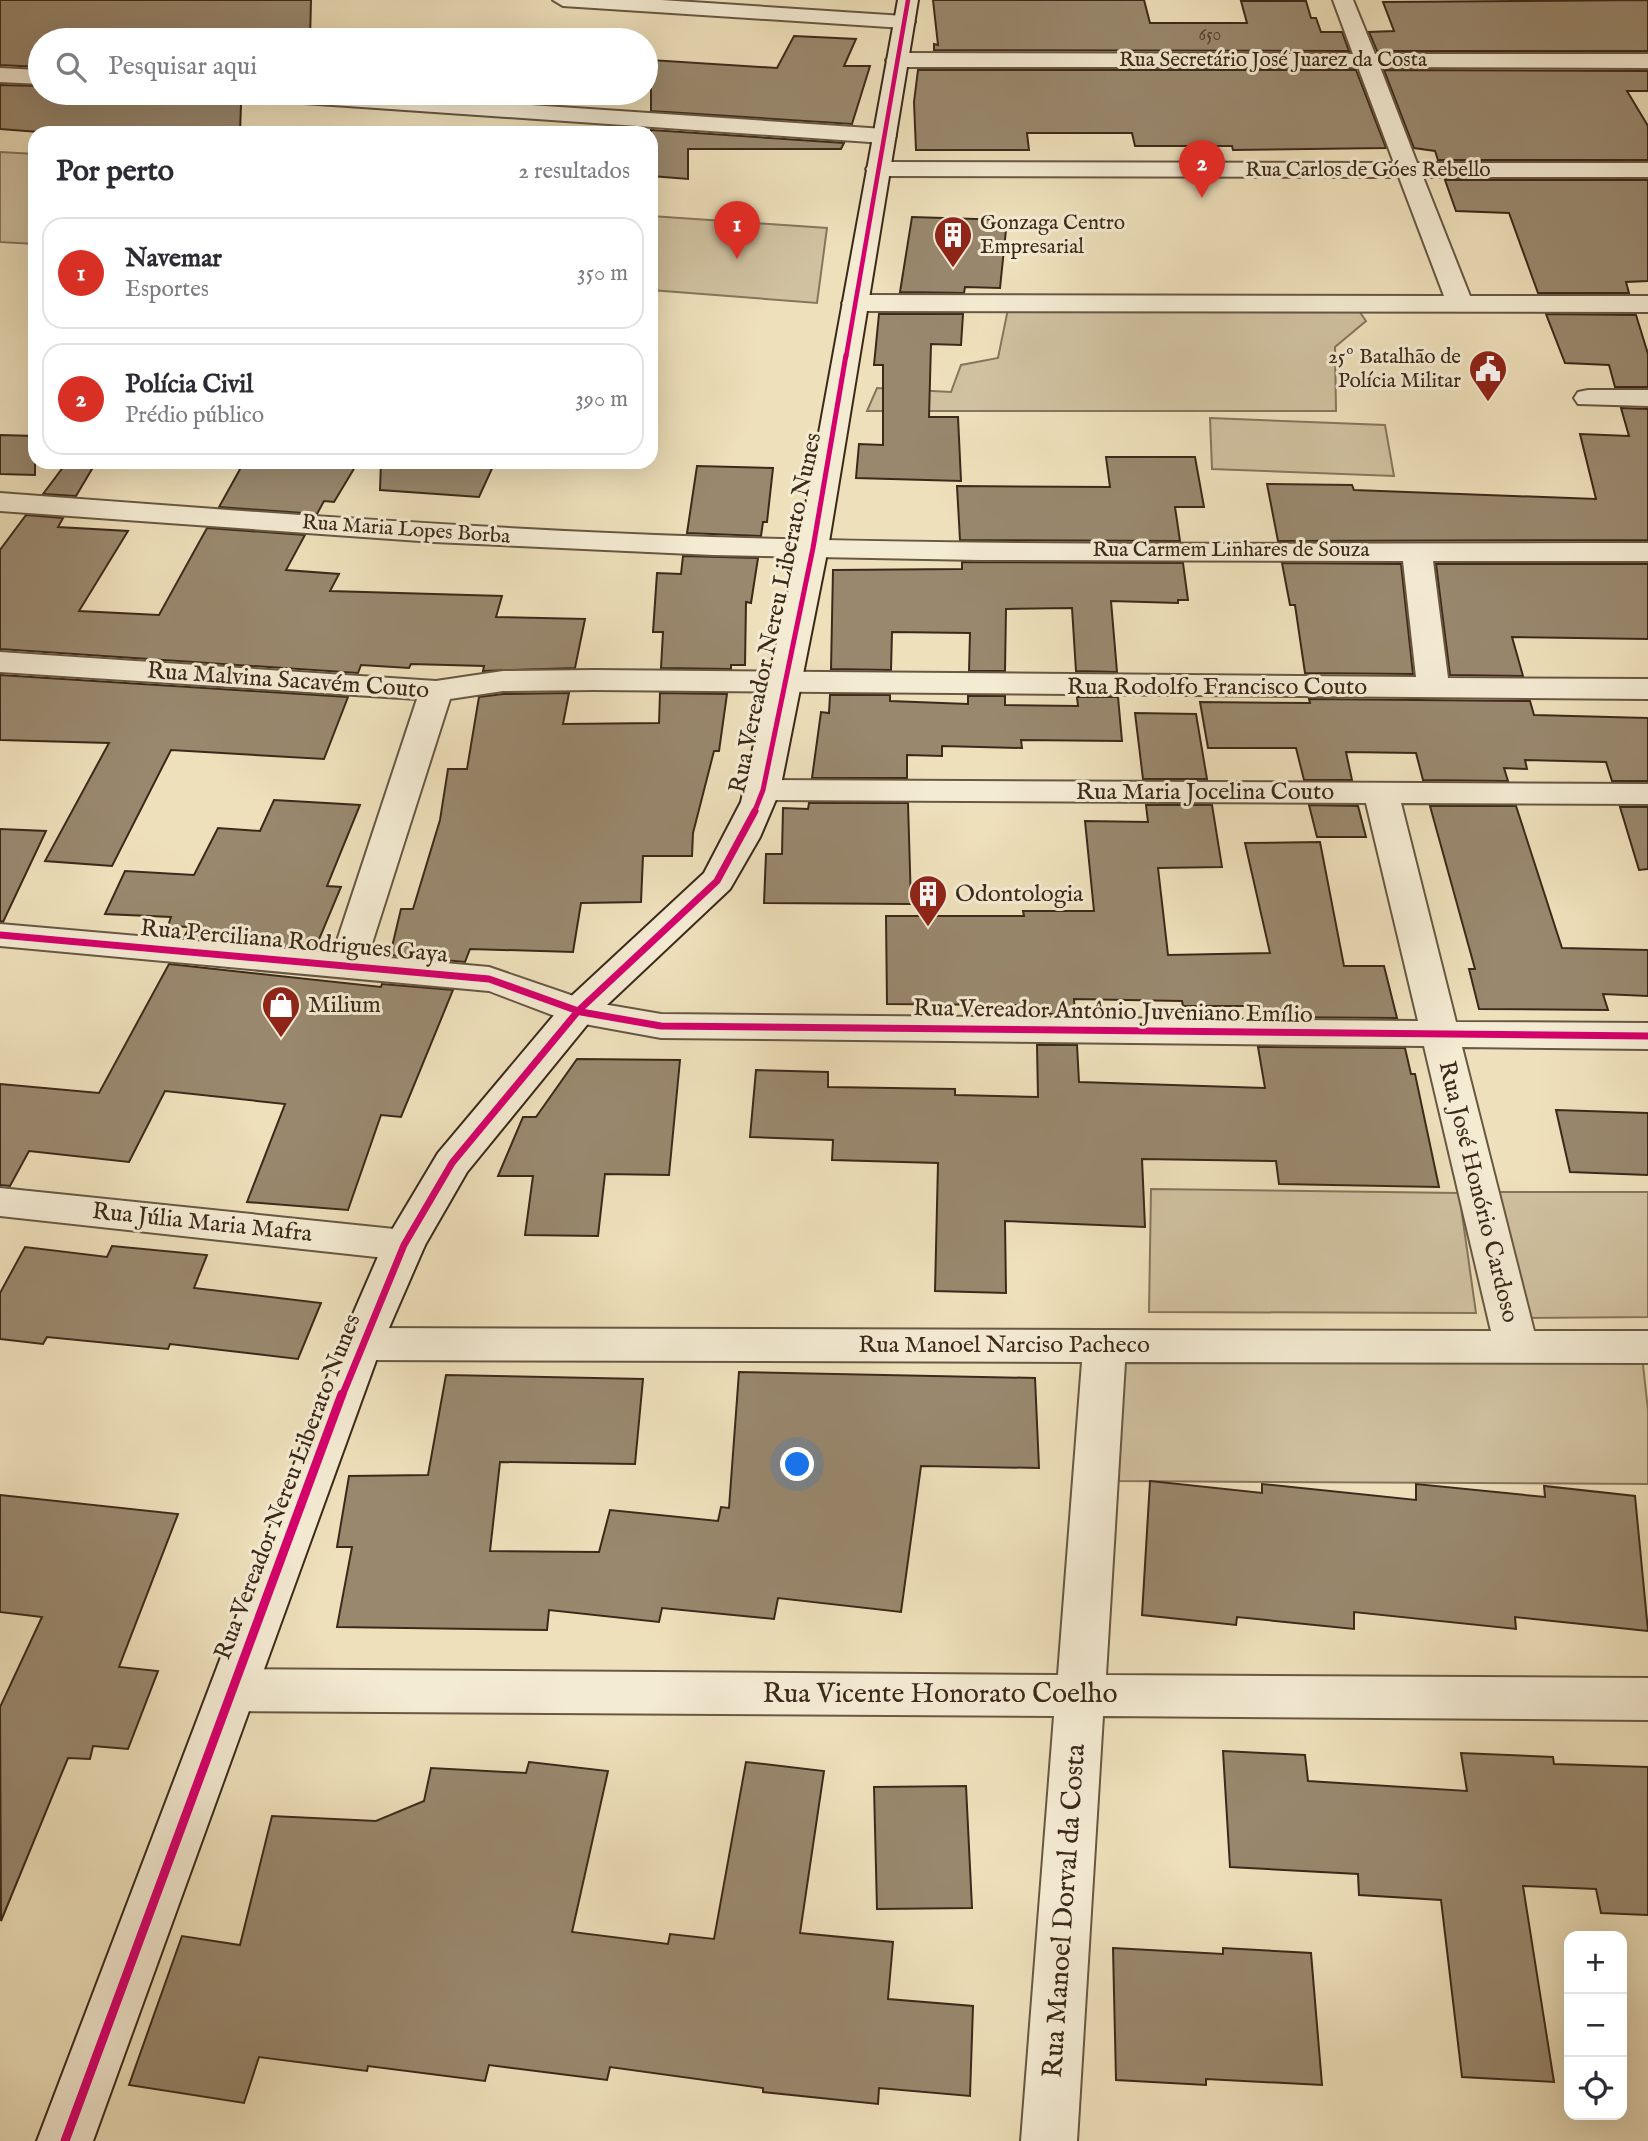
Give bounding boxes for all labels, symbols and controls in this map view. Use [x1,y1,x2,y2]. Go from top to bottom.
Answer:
house number: 650 [1199,24,1221,47]
search box [28,28,658,105]
street label: Rua Secretário José Juarez da Costa [1119,47,1428,74]
icon: search [52,48,90,86]
text: Pesquisar aqui [108,50,257,83]
pin: 2 [1179,140,1225,198]
text: Por perto [56,153,174,191]
text: 2 resultados [518,157,630,186]
street label: Rua Carlos de Góes Rebello [1245,157,1491,184]
pin: 1 [714,201,760,259]
place label: Gonzaga Centro Empresarial [980,210,1125,261]
building icon: Gonzaga Centro Empresarial [932,214,974,269]
text: Navemar [125,242,222,275]
text: 1 [77,259,85,288]
text: 350 m [577,259,628,288]
text: Esportes [125,275,209,304]
place label: 25º Batalhão de Polícia Militar [1328,344,1461,395]
public building icon: 25º Batalhão de Polícia Militar [1467,348,1509,403]
text: Polícia Civil [125,368,253,401]
text: 2 [76,385,86,414]
text: 390 m [575,385,628,414]
text: Prédio público [125,401,264,430]
street label: Rua Vereador Nereu Liberato Nunes [723,430,829,796]
street label: Rua Maria Lopes Borba [301,509,512,551]
street label: Rua Carmem Linhares de Souza [1092,537,1371,564]
street label: Rua Malvina Sacavém Couto [146,656,430,706]
street label: Rua Rodolfo Francisco Couto [1067,672,1367,703]
street label: Rua Maria Jocelina Couto [1076,777,1334,808]
building icon: Odontologia [907,873,949,928]
place label: Odontologia [955,879,1084,910]
street label: Rua Perciliana Rodrigues Gaya [139,913,450,971]
shop icon: Milium [260,984,302,1039]
place label: Milium [308,990,381,1021]
street label: Rua Vereador Antônio Juveniano Emílio [913,993,1313,1031]
street label: Rua José Honório Cardoso [1430,1058,1526,1326]
street label: Rua Júlia Maria Mafra [90,1196,314,1250]
street label: Rua Vereador Nereu Liberato Nunes [208,1310,368,1664]
street label: Rua Manoel Narciso Pacheco [858,1330,1150,1361]
your location [780,1447,814,1481]
street label: Rua Vicente Honorato Coelho [762,1677,1118,1712]
street label: Rua Manoel Dorval da Costa [1036,1742,1094,2079]
map controls [1564,1931,1627,2120]
button: + [1564,1931,1627,1994]
button: − [1564,1994,1627,2057]
button: locate [1564,2057,1627,2120]

